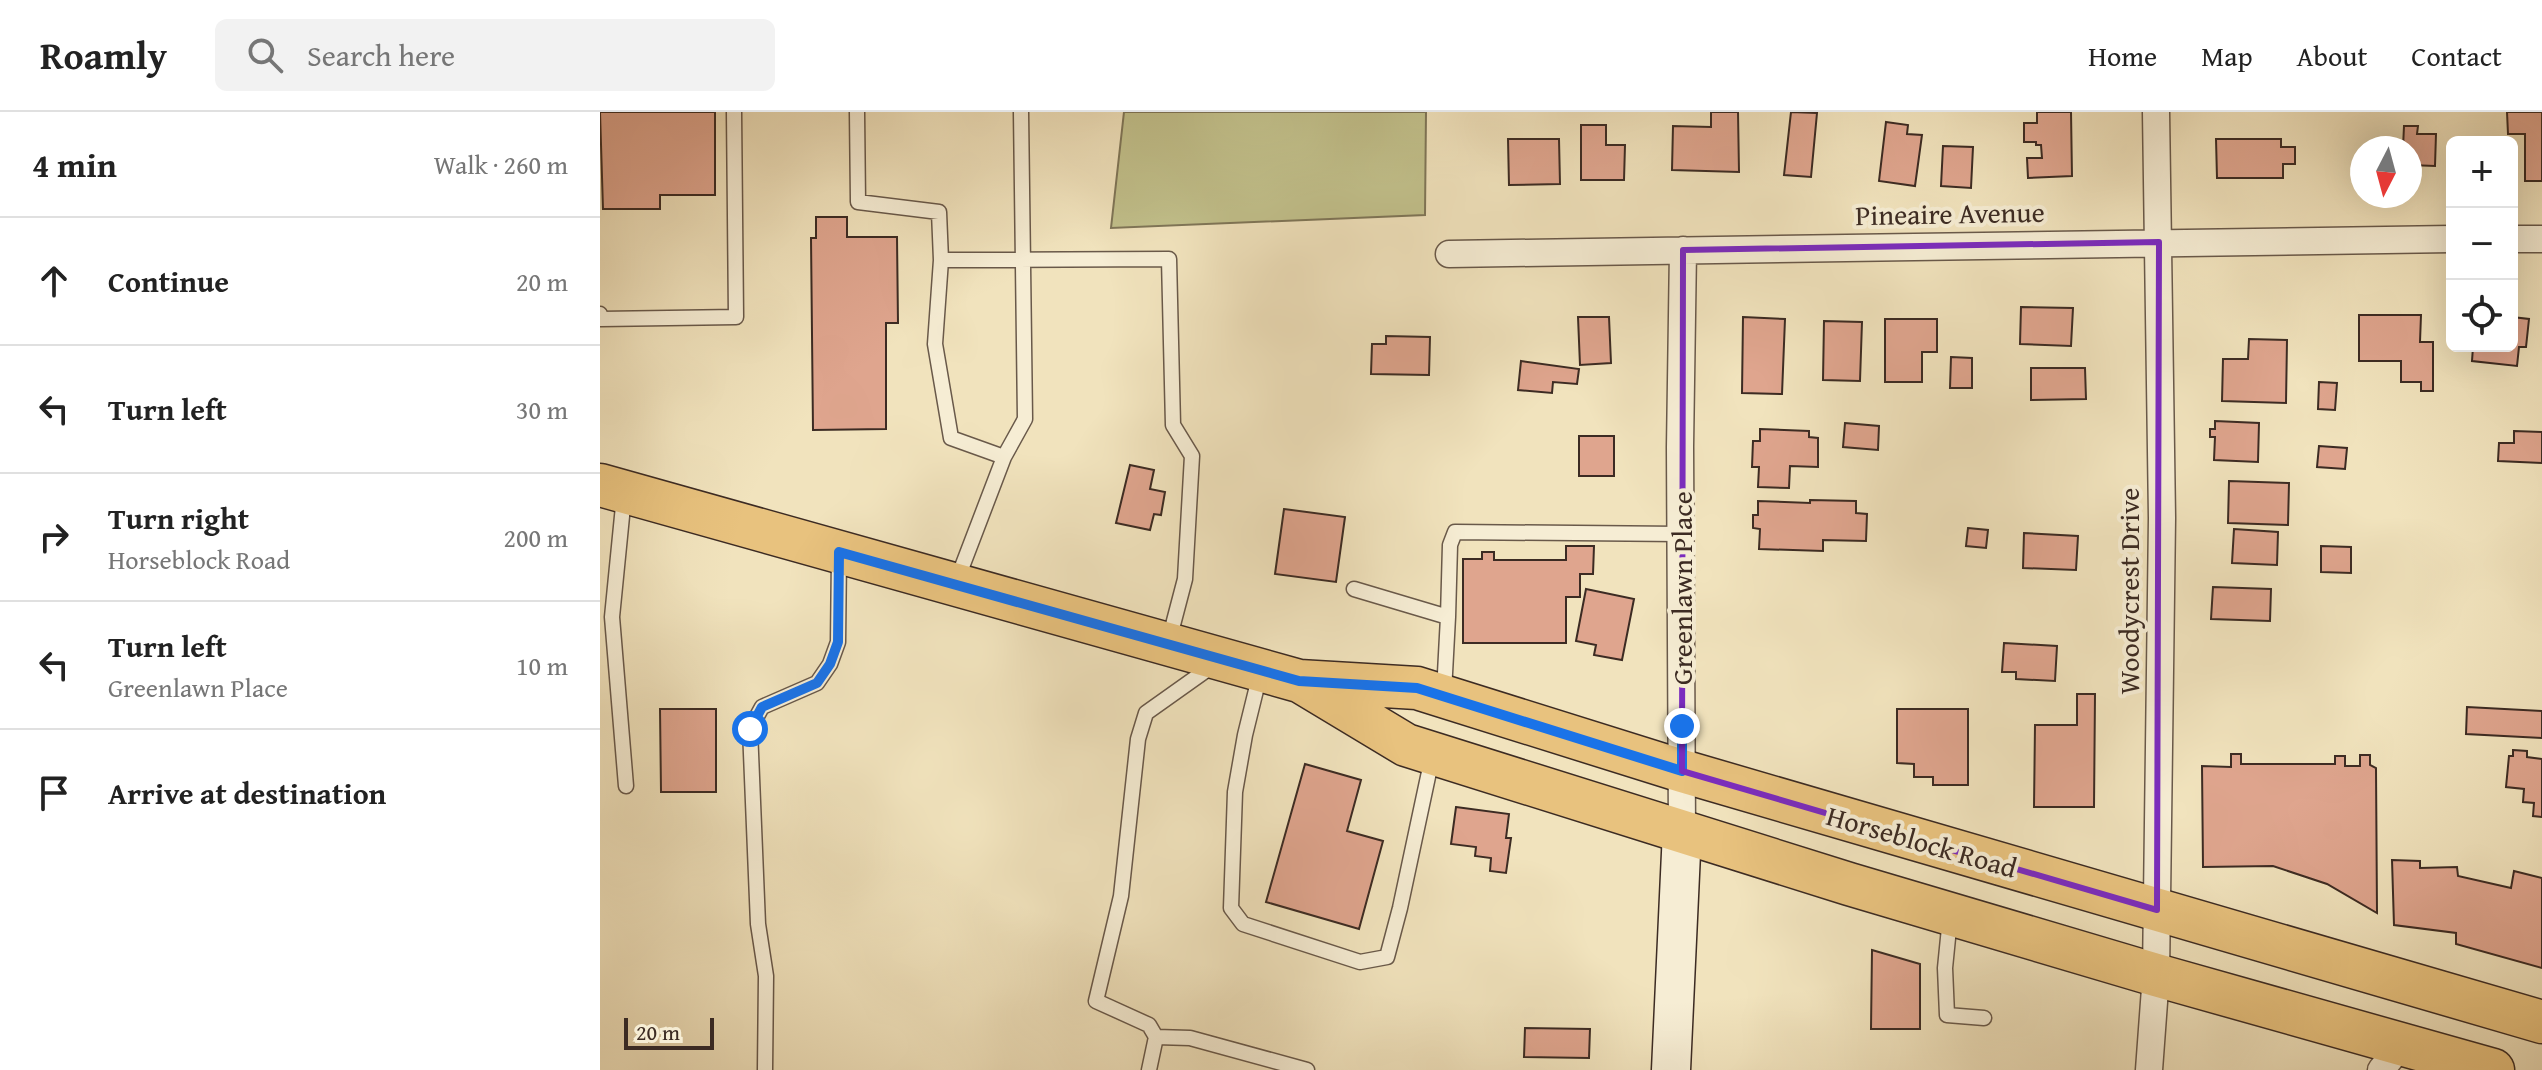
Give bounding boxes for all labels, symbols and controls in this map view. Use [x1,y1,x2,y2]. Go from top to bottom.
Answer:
search box [215,19,775,91]
text: Roamly [40,27,167,83]
icon: search [243,33,287,77]
text: Search here [307,33,455,77]
text: Home [2088,35,2157,76]
text: Map [2201,35,2253,76]
text: About [2297,35,2367,76]
text: Contact [2411,35,2502,76]
north arrow [2350,136,2422,208]
map controls [2446,136,2518,352]
button: + [2446,136,2518,208]
text: 4 min [32,140,117,189]
text: Walk · 260 m [434,145,568,184]
street label: Pineaire Avenue [1855,191,2045,235]
button: − [2446,208,2518,280]
icon: ahead [32,259,76,303]
text: Continue [108,259,229,303]
text: 20 m [516,262,568,301]
button: locate [2446,280,2518,352]
icon: left [32,387,76,431]
text: Turn left [108,387,227,431]
text: 30 m [516,390,568,429]
street label: Woodycrest Drive [2108,488,2149,694]
street label: Greenlawn Place [1661,491,1702,685]
text: Turn right [108,496,249,540]
icon: right [32,515,76,559]
text: 200 m [503,518,568,557]
text: Horseblock Road [108,540,290,579]
text: Turn left [108,624,227,668]
icon: left [32,643,76,687]
text: 10 m [516,646,568,685]
text: Greenlawn Place [108,668,288,707]
route end [1664,708,1700,744]
route start [732,711,768,747]
icon: arrive [32,771,76,815]
text: Arrive at destination [108,771,386,815]
street label: Horseblock Road [1822,794,2022,888]
scale bar [624,1014,714,1050]
text: 20 m [636,1016,680,1048]

